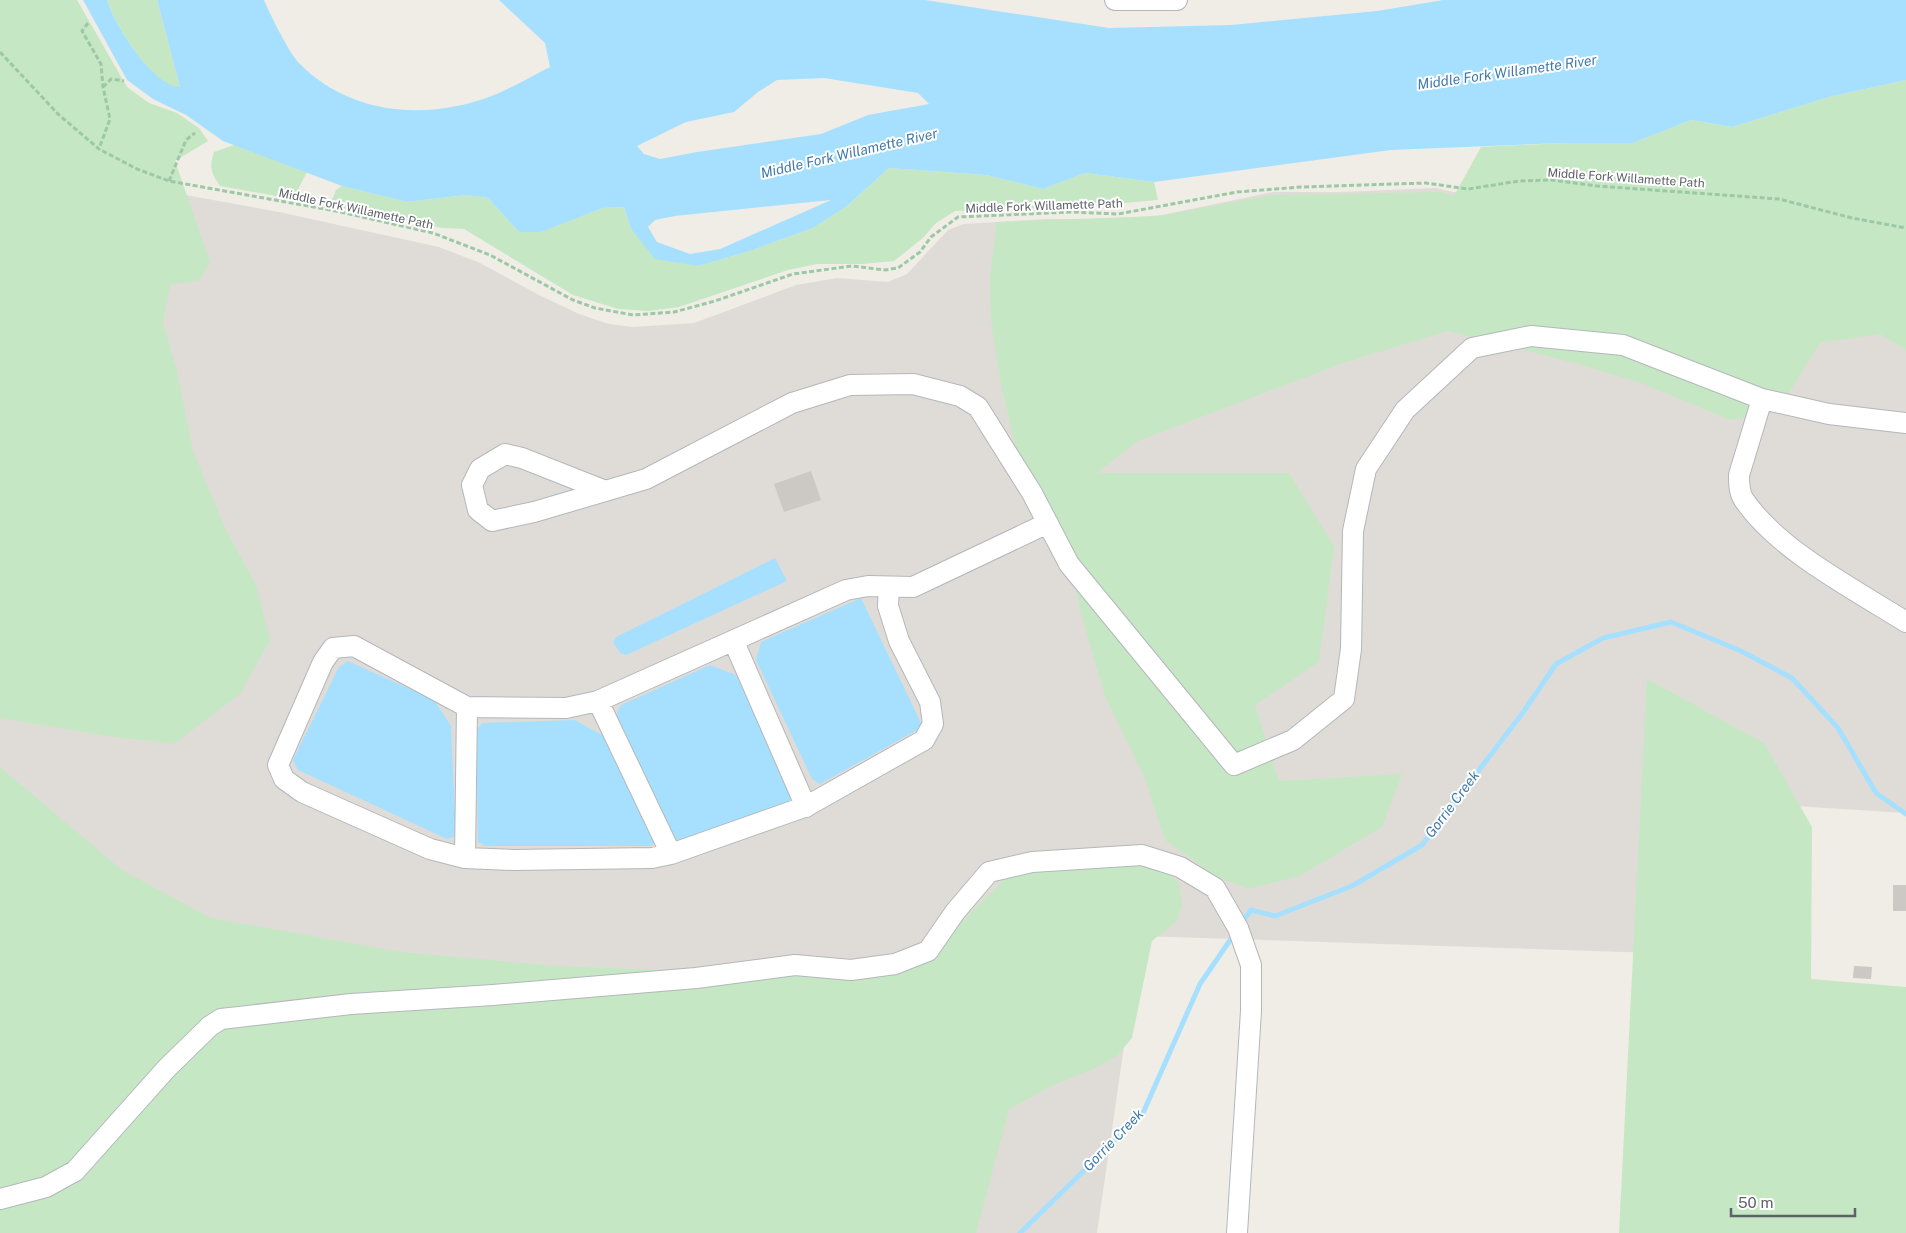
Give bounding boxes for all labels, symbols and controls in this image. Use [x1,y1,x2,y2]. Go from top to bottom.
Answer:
water label: Middle Fork Willamette River [1416,51,1598,93]
water label: Middle Fork Willamette River [759,125,940,181]
street label: Middle Fork Willamette Path [1547,166,1705,190]
street label: Middle Fork Willamette Path [278,186,435,232]
street label: Middle Fork Willamette Path [965,196,1123,216]
water label: Gorrie Creek [1422,767,1483,841]
water label: Gorrie Creek [1080,1105,1147,1174]
scale bar [1731,1186,1855,1218]
text: 50 m [1738,1194,1773,1211]

